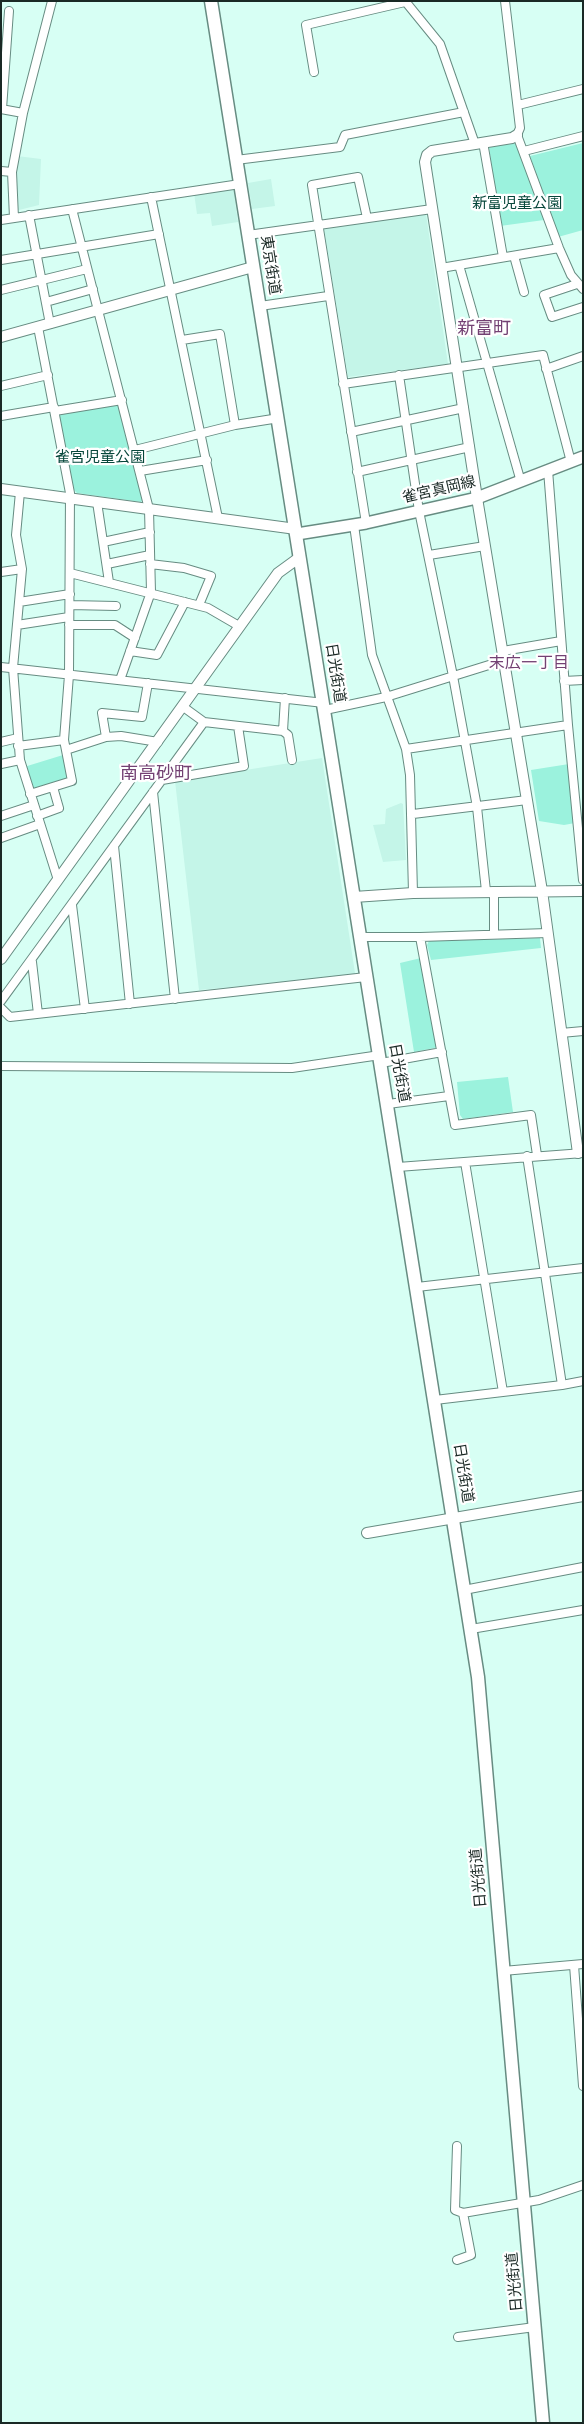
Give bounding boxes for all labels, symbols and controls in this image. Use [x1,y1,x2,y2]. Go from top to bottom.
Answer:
park label: 新富児童公園 [472,195,562,213]
street label: 東京街道 [256,234,284,296]
district label: 新富町 [457,318,511,340]
park label: 雀宮児童公園 [55,449,145,467]
street label: 雀宮真岡線 [400,473,478,507]
street label: 日光街道 [321,642,349,704]
district label: 末広一丁目 [489,654,569,674]
district label: 南高砂町 [120,763,192,785]
street label: 日光街道 [385,1042,413,1104]
street label: 日光街道 [449,1442,477,1504]
street label: 日光街道 [467,1847,491,1909]
street label: 日光街道 [503,2251,527,2313]

